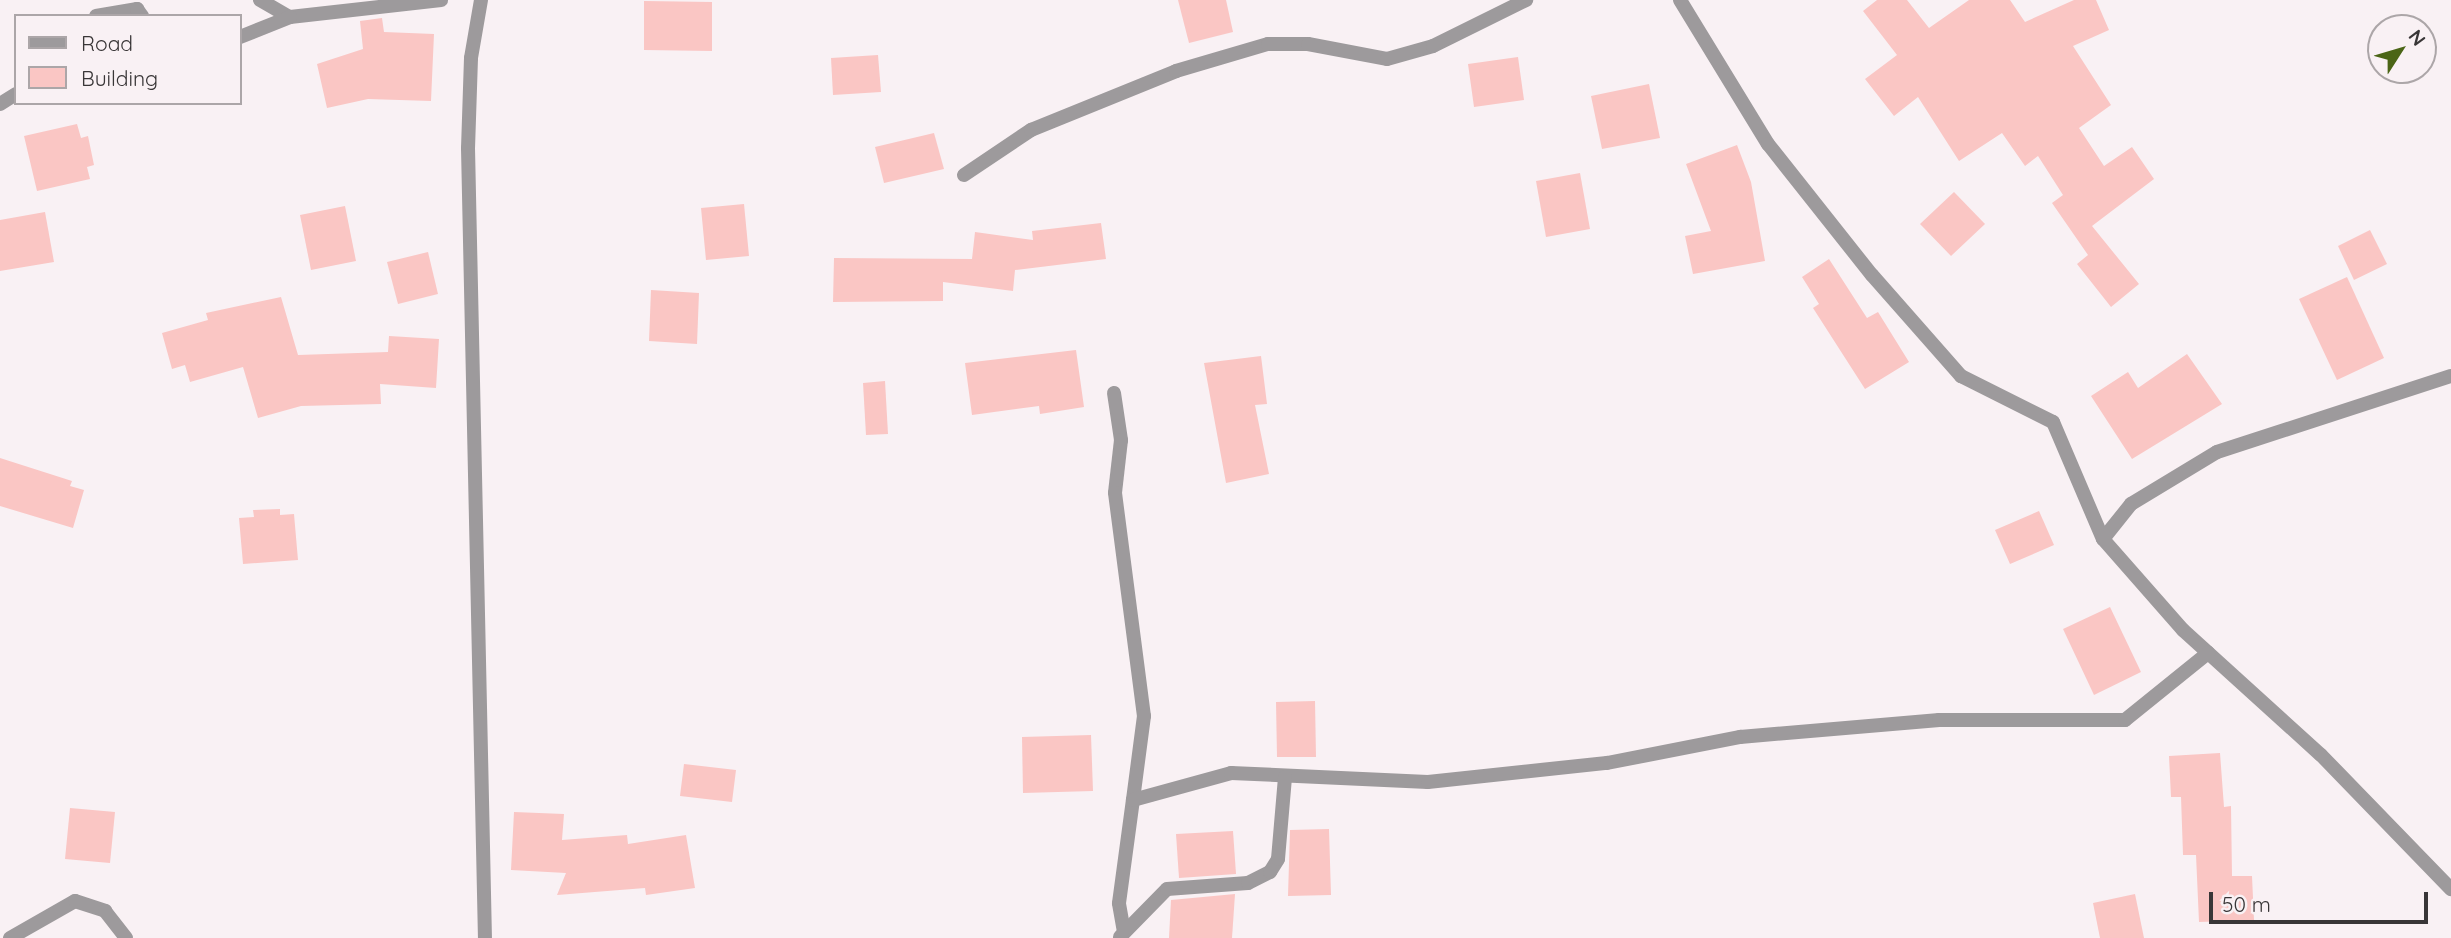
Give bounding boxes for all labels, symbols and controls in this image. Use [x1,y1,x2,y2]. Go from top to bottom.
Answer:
legend [14,14,242,105]
north arrow [2367,14,2437,84]
text: N [2403,25,2431,50]
text: Road [81,30,133,56]
text: Building [81,65,158,91]
scale bar [2213,878,2432,922]
text: 50 m [2222,891,2271,917]

